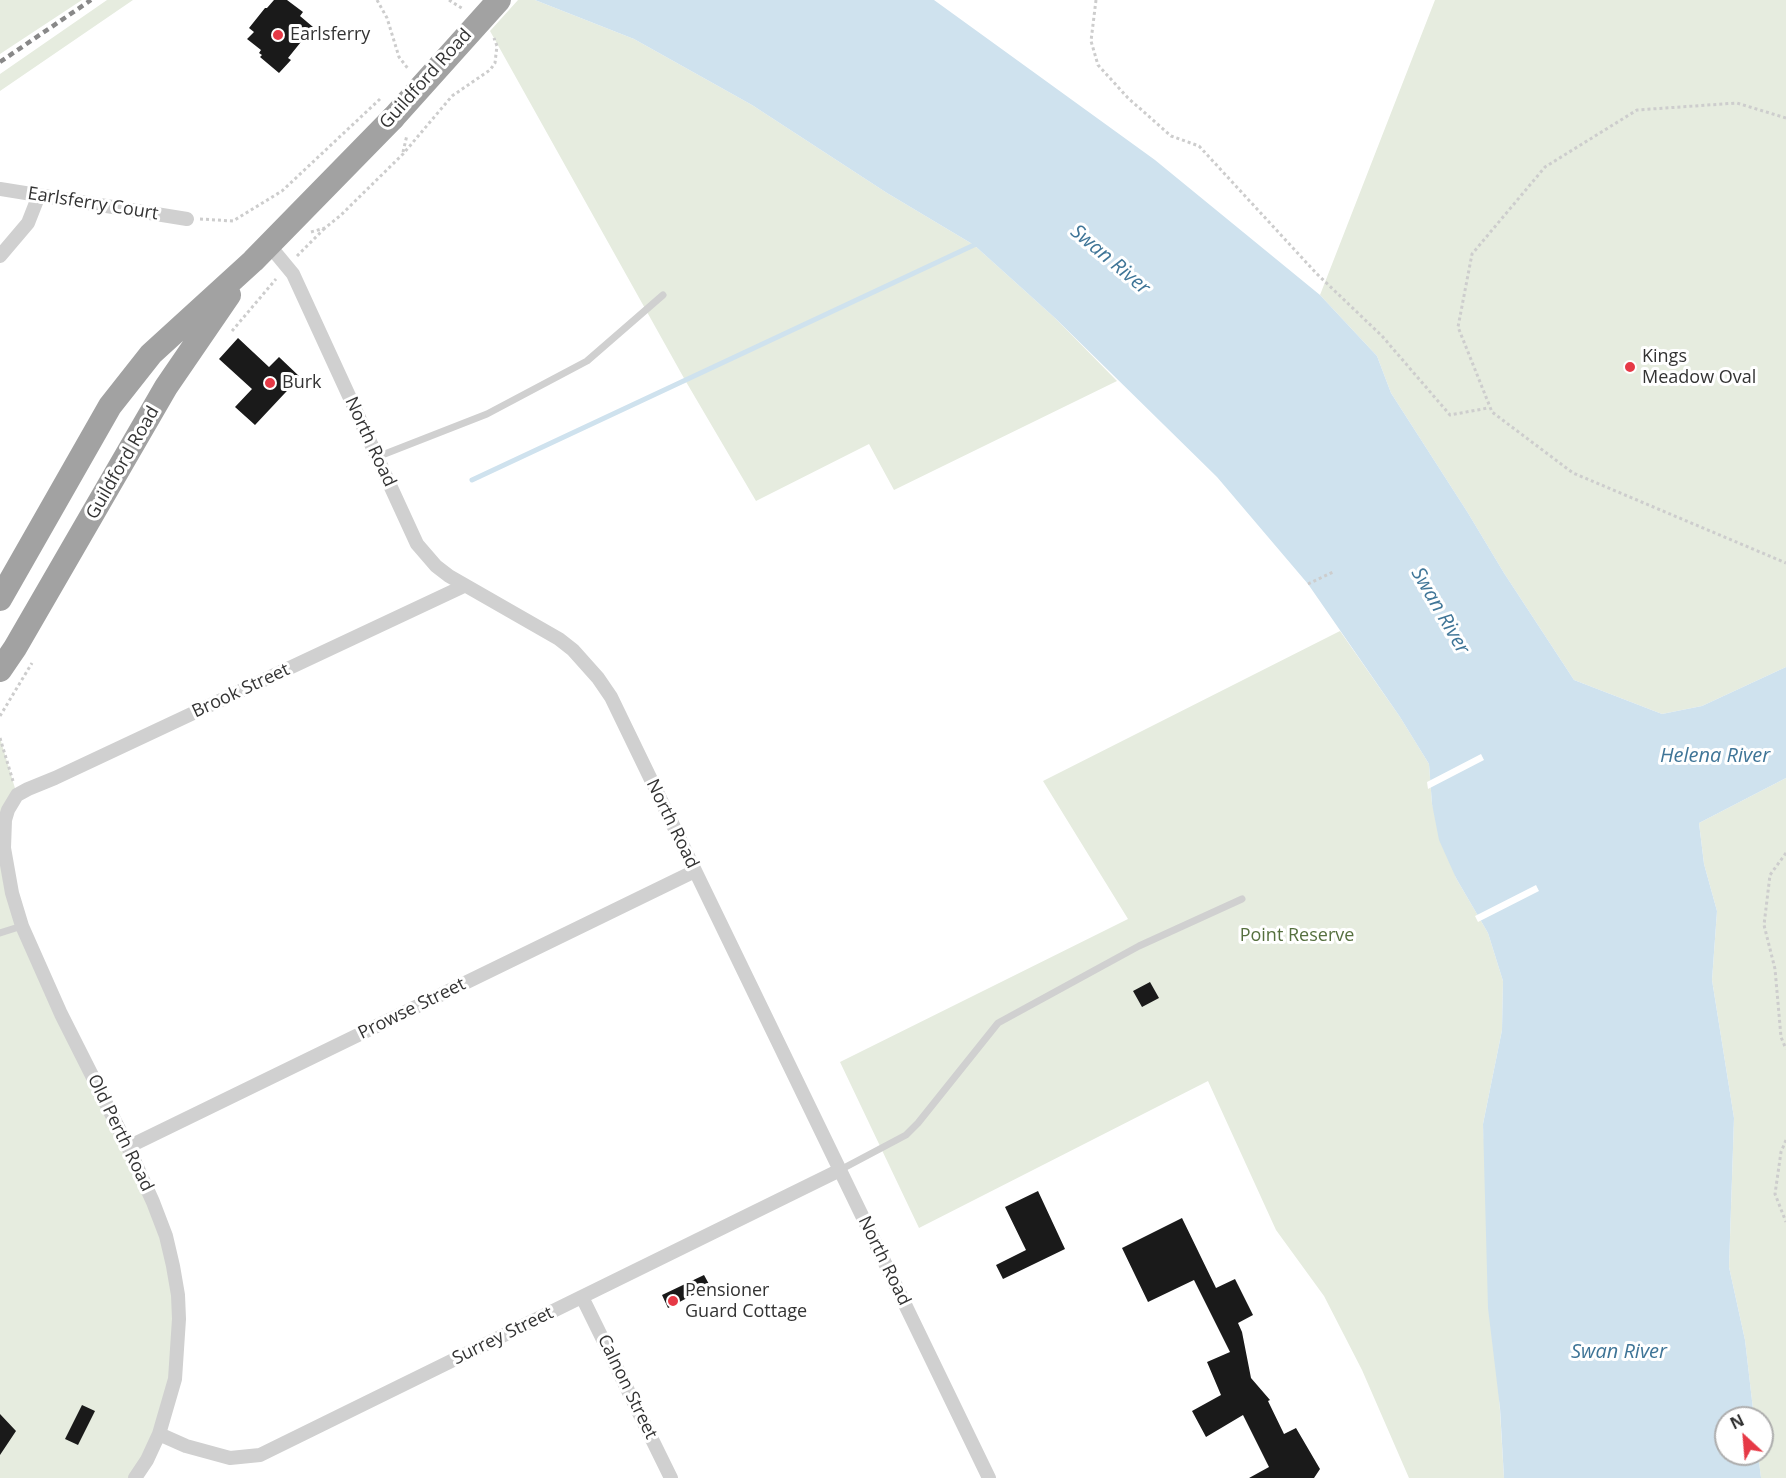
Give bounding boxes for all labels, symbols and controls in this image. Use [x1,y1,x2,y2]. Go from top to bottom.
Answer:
place label: Earlsferry [290,24,370,46]
street label: Guildford Road [375,25,477,133]
marker: Earlsferry [271,28,285,42]
street label: Earlsferry Court [26,183,160,225]
water label: Swan River [1066,220,1154,300]
place label: Kings Meadow Oval [1642,346,1756,388]
marker: Kings Meadow Oval [1623,360,1637,374]
place label: Burk [282,372,321,394]
marker: Burk [263,376,277,390]
street label: North Road [340,394,400,490]
street label: Guildford Road [82,403,164,523]
water label: Swan River [1406,563,1474,659]
street label: Brook Street [189,659,293,723]
water label: Helena River [1660,744,1770,768]
street label: North Road [641,776,703,872]
park label: Point Reserve [1240,925,1354,947]
street label: Prowse Street [355,974,469,1044]
street label: Old Perth Road [82,1071,158,1195]
street label: North Road [853,1213,915,1309]
place label: Pensioner Guard Cottage [685,1280,807,1322]
marker: Pensioner Guard Cottage [666,1294,680,1308]
street label: Surrey Street [449,1302,557,1370]
street label: Calnon Street [592,1331,662,1443]
water label: Swan River [1571,1340,1667,1364]
north arrow [1714,1406,1774,1466]
text: N [1726,1409,1748,1434]

